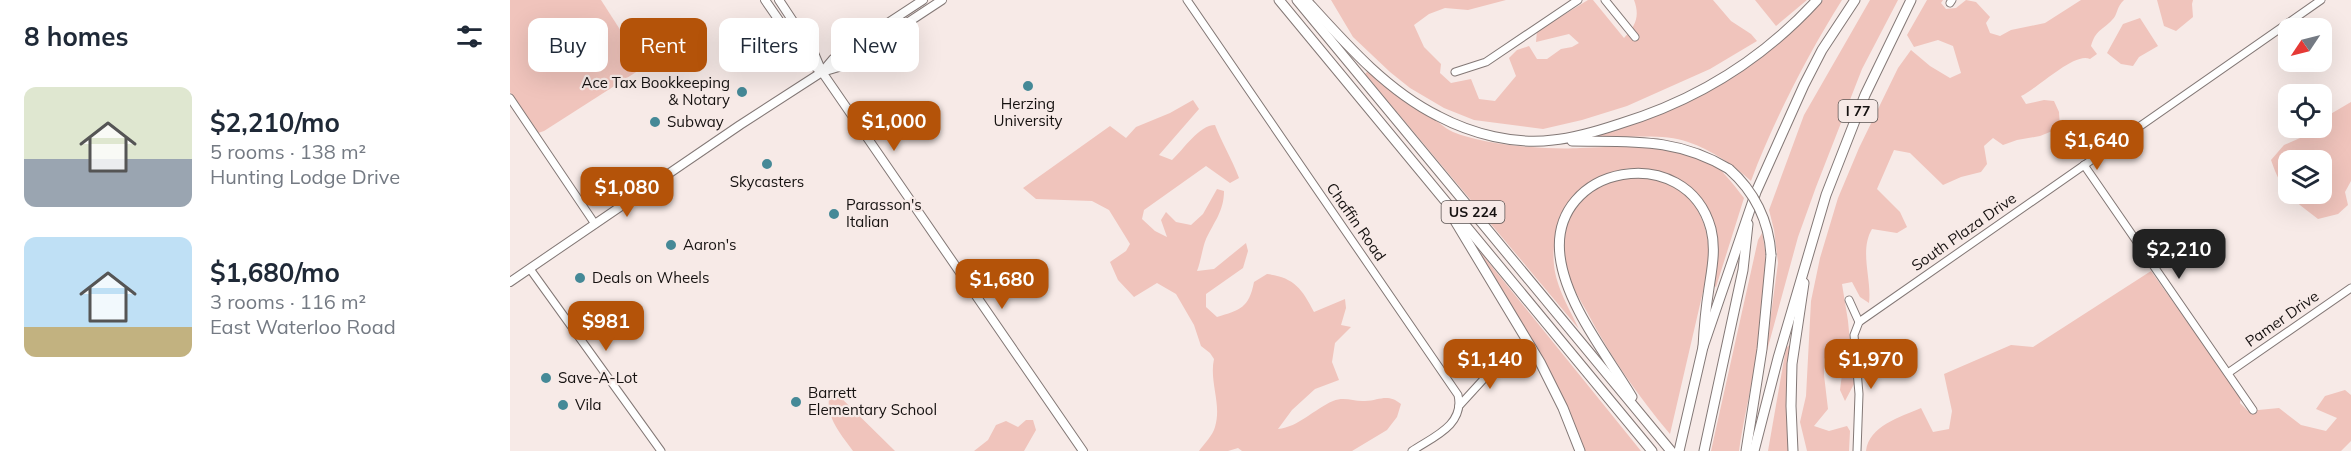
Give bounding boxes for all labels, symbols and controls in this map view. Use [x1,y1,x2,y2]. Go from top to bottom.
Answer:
chip: Buy [528,18,608,72]
chip: Rent [620,18,707,72]
chip: Filters [719,18,819,72]
chip: New [831,18,919,72]
north arrow [2278,18,2332,72]
map controls [2278,18,2332,204]
text: 8 homes [24,20,128,53]
icon: filters [453,20,486,53]
place label: Ace Tax Bookkeeping & Notary [582,73,730,109]
marker: Herzing University [1021,79,1035,93]
button: locate [2278,84,2332,138]
marker: Ace Tax Bookkeeping & Notary [735,85,749,99]
place label: Herzing University [993,94,1063,130]
road number: I 77 [1838,100,1878,122]
pin: $1,000 [845,101,943,152]
text: $2,210/mo [210,106,340,139]
text: $1,000 [862,108,926,133]
icon: home [72,111,144,183]
place label: Subway [667,112,724,131]
marker: Subway [648,115,662,129]
pin: $1,640 [2048,120,2146,171]
text: $1,640 [2065,127,2129,152]
text: 5 rooms · 138 m² [210,139,366,164]
button: layers [2278,150,2332,204]
marker: Skycasters [760,157,774,171]
text: Hunting Lodge Drive [210,164,400,189]
pin: $1,080 [578,167,676,218]
place label: Skycasters [730,172,804,191]
text: $1,080 [595,174,659,199]
street label: Chaffin Road [1323,179,1390,264]
street label: South Plaza Drive [1908,188,2020,275]
place label: Parasson's Italian [846,195,922,231]
road number: US 224 [1442,201,1504,223]
marker: Parasson's Italian [827,207,841,221]
pin: $2,210 [2130,229,2228,280]
place label: Aaron's [683,235,736,254]
text: $2,210 [2147,236,2211,261]
marker: Aaron's [664,238,678,252]
text: $1,680/mo [210,256,340,289]
pin: $1,680 [953,259,1051,310]
icon: home [72,261,144,333]
text: $1,680 [970,266,1034,291]
place label: Deals on Wheels [592,268,709,287]
marker: Deals on Wheels [573,271,587,285]
street label: Pamer Drive [2241,286,2322,351]
text: 3 rooms · 116 m² [210,289,366,314]
pin: $981 [570,301,642,352]
text: $981 [582,308,630,333]
text: East Waterloo Road [210,314,396,339]
pin: $1,140 [1441,339,1539,390]
pin: $1,970 [1822,339,1920,390]
text: $1,140 [1458,346,1522,371]
text: $1,970 [1839,346,1903,371]
place label: Save-A-Lot [558,368,638,387]
marker: Save-A-Lot [539,371,553,385]
place label: Barrett Elementary School [808,383,937,419]
place label: Vila [575,395,602,414]
marker: Barrett Elementary School [789,395,803,409]
marker: Vila [556,398,570,412]

